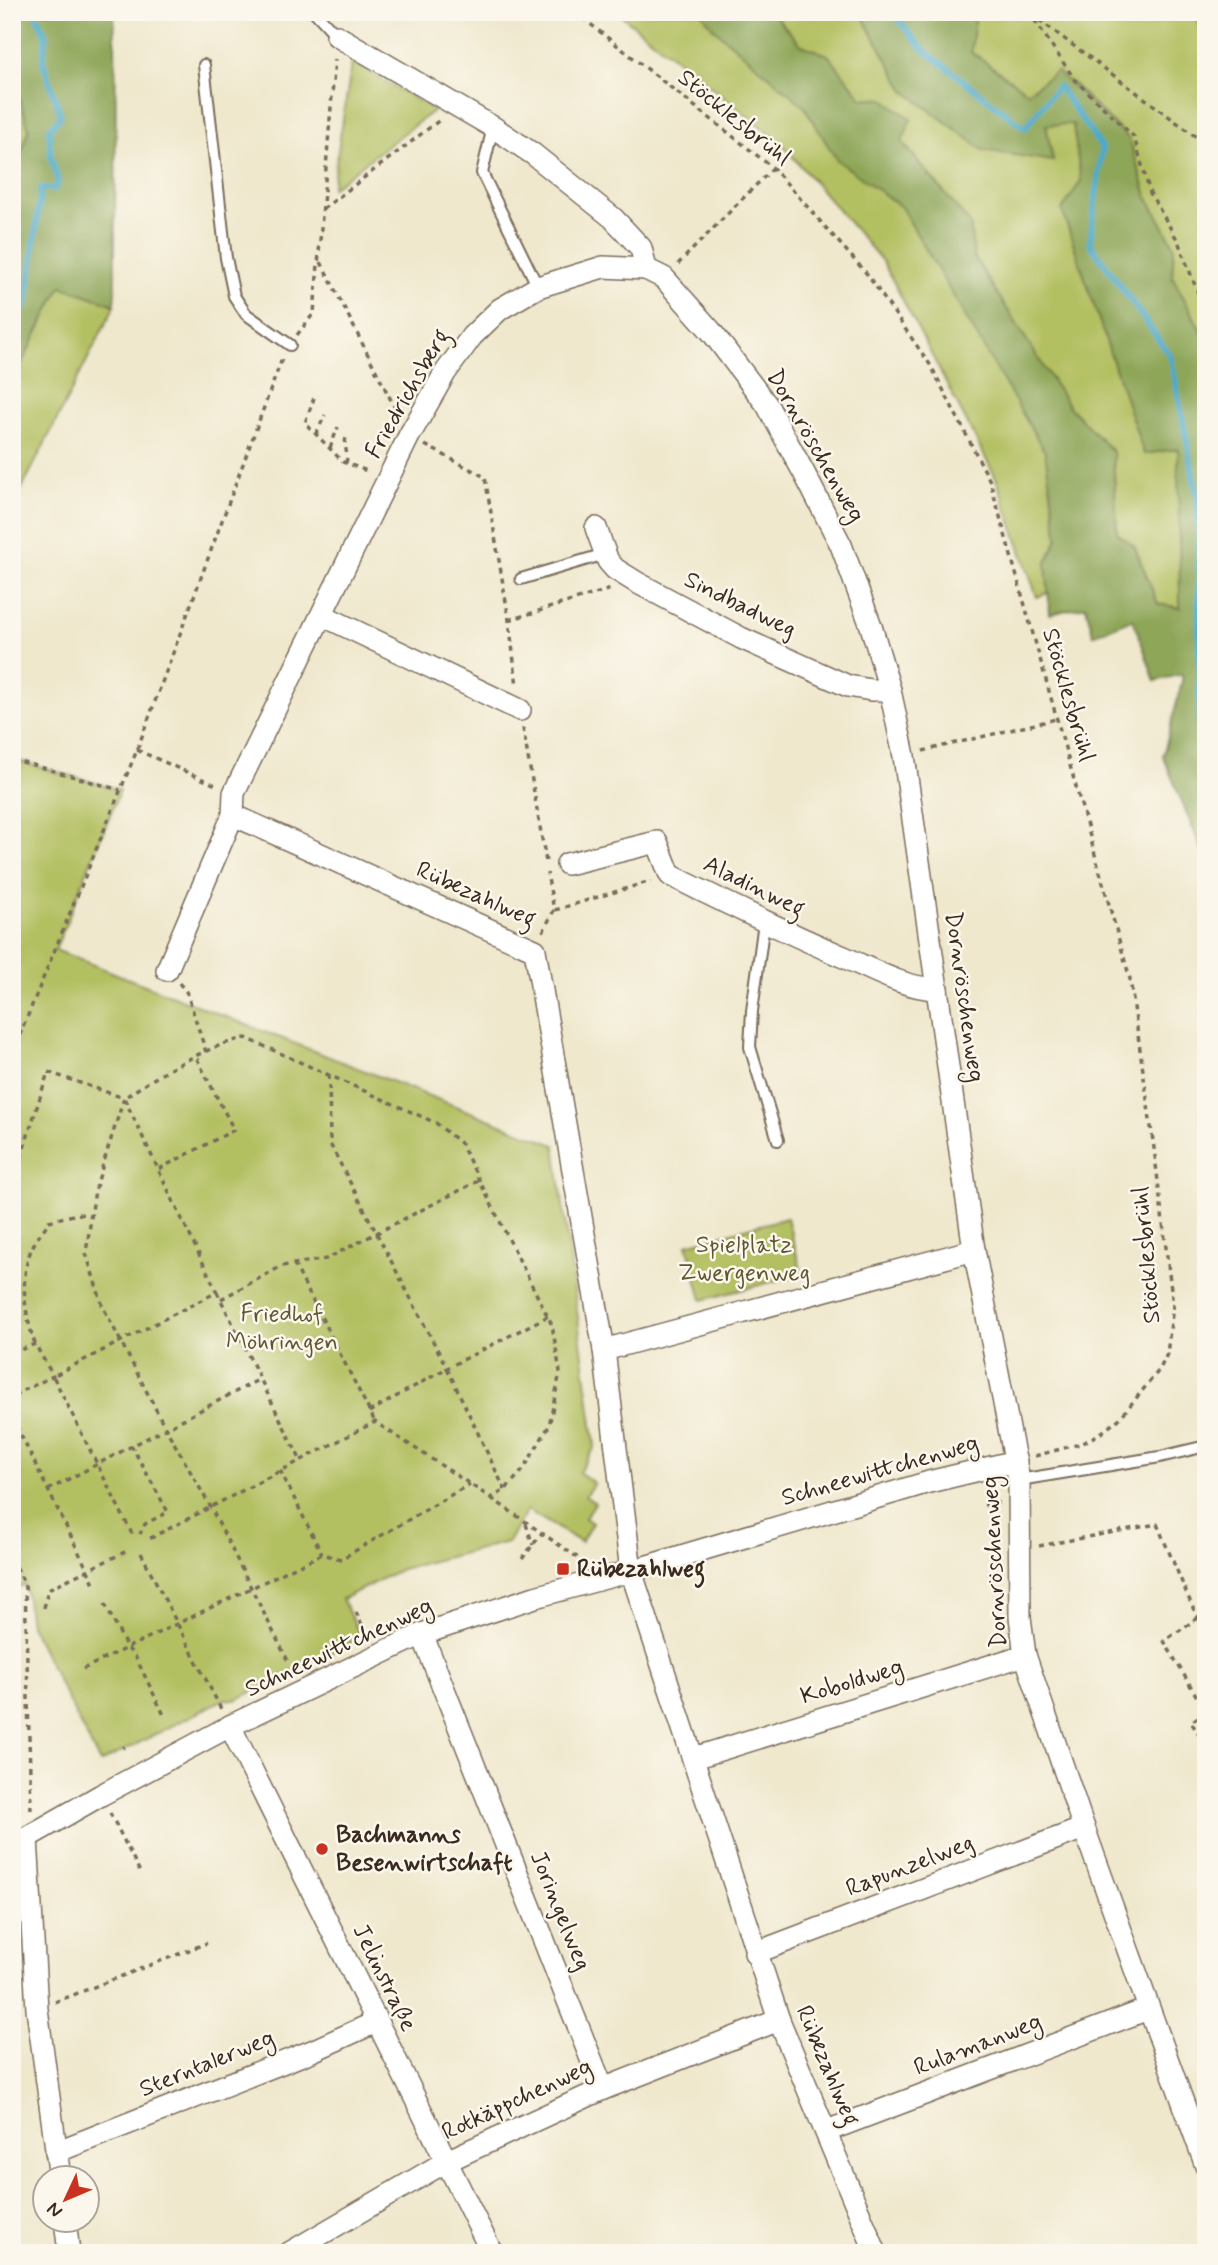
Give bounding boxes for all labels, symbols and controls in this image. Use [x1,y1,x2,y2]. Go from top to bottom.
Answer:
street label: Stöcklesbrühl [671,63,797,173]
street label: Friedrichsberg [358,323,460,466]
street label: Dornröschenweg [757,364,871,529]
street label: Sindbadweg [679,565,801,645]
street label: Stöcklesbrühl [1034,625,1102,765]
street label: Aladinweg [697,849,810,928]
street label: Rübezahlweg [410,855,541,938]
street label: Dornröschenweg [935,910,991,1085]
street label: Stöcklesbrühl [1126,1185,1168,1325]
park label: Spielplatz Zwergenweg [678,1230,810,1289]
park label: Friedhof Möhringen [226,1299,338,1358]
street label: Schneewittchenweg [778,1428,983,1516]
street label: Dornröschenweg [975,1475,1017,1649]
place label: Rübezahlweg [577,1554,705,1588]
marker: Rübezahlweg [555,1561,571,1577]
street label: Schneewittchenweg [240,1591,439,1707]
street label: Koboldweg [797,1652,908,1714]
place label: Bachmanns Besenwirtschaft [336,1820,512,1879]
street label: Rapunzelweg [842,1827,978,1905]
marker: Bachmanns Besenwirtschaft [314,1841,330,1857]
street label: Joringelweg [522,1847,598,1975]
street label: Jelinstraße [345,1919,423,2037]
street label: Rübezahlweg [785,2001,866,2132]
street label: Rulamanweg [910,2006,1047,2085]
street label: Sterntalerweg [135,2023,280,2107]
street label: Rotkäppchenweg [437,2052,598,2150]
north arrow [32,2164,102,2234]
text: N [41,2197,68,2223]

